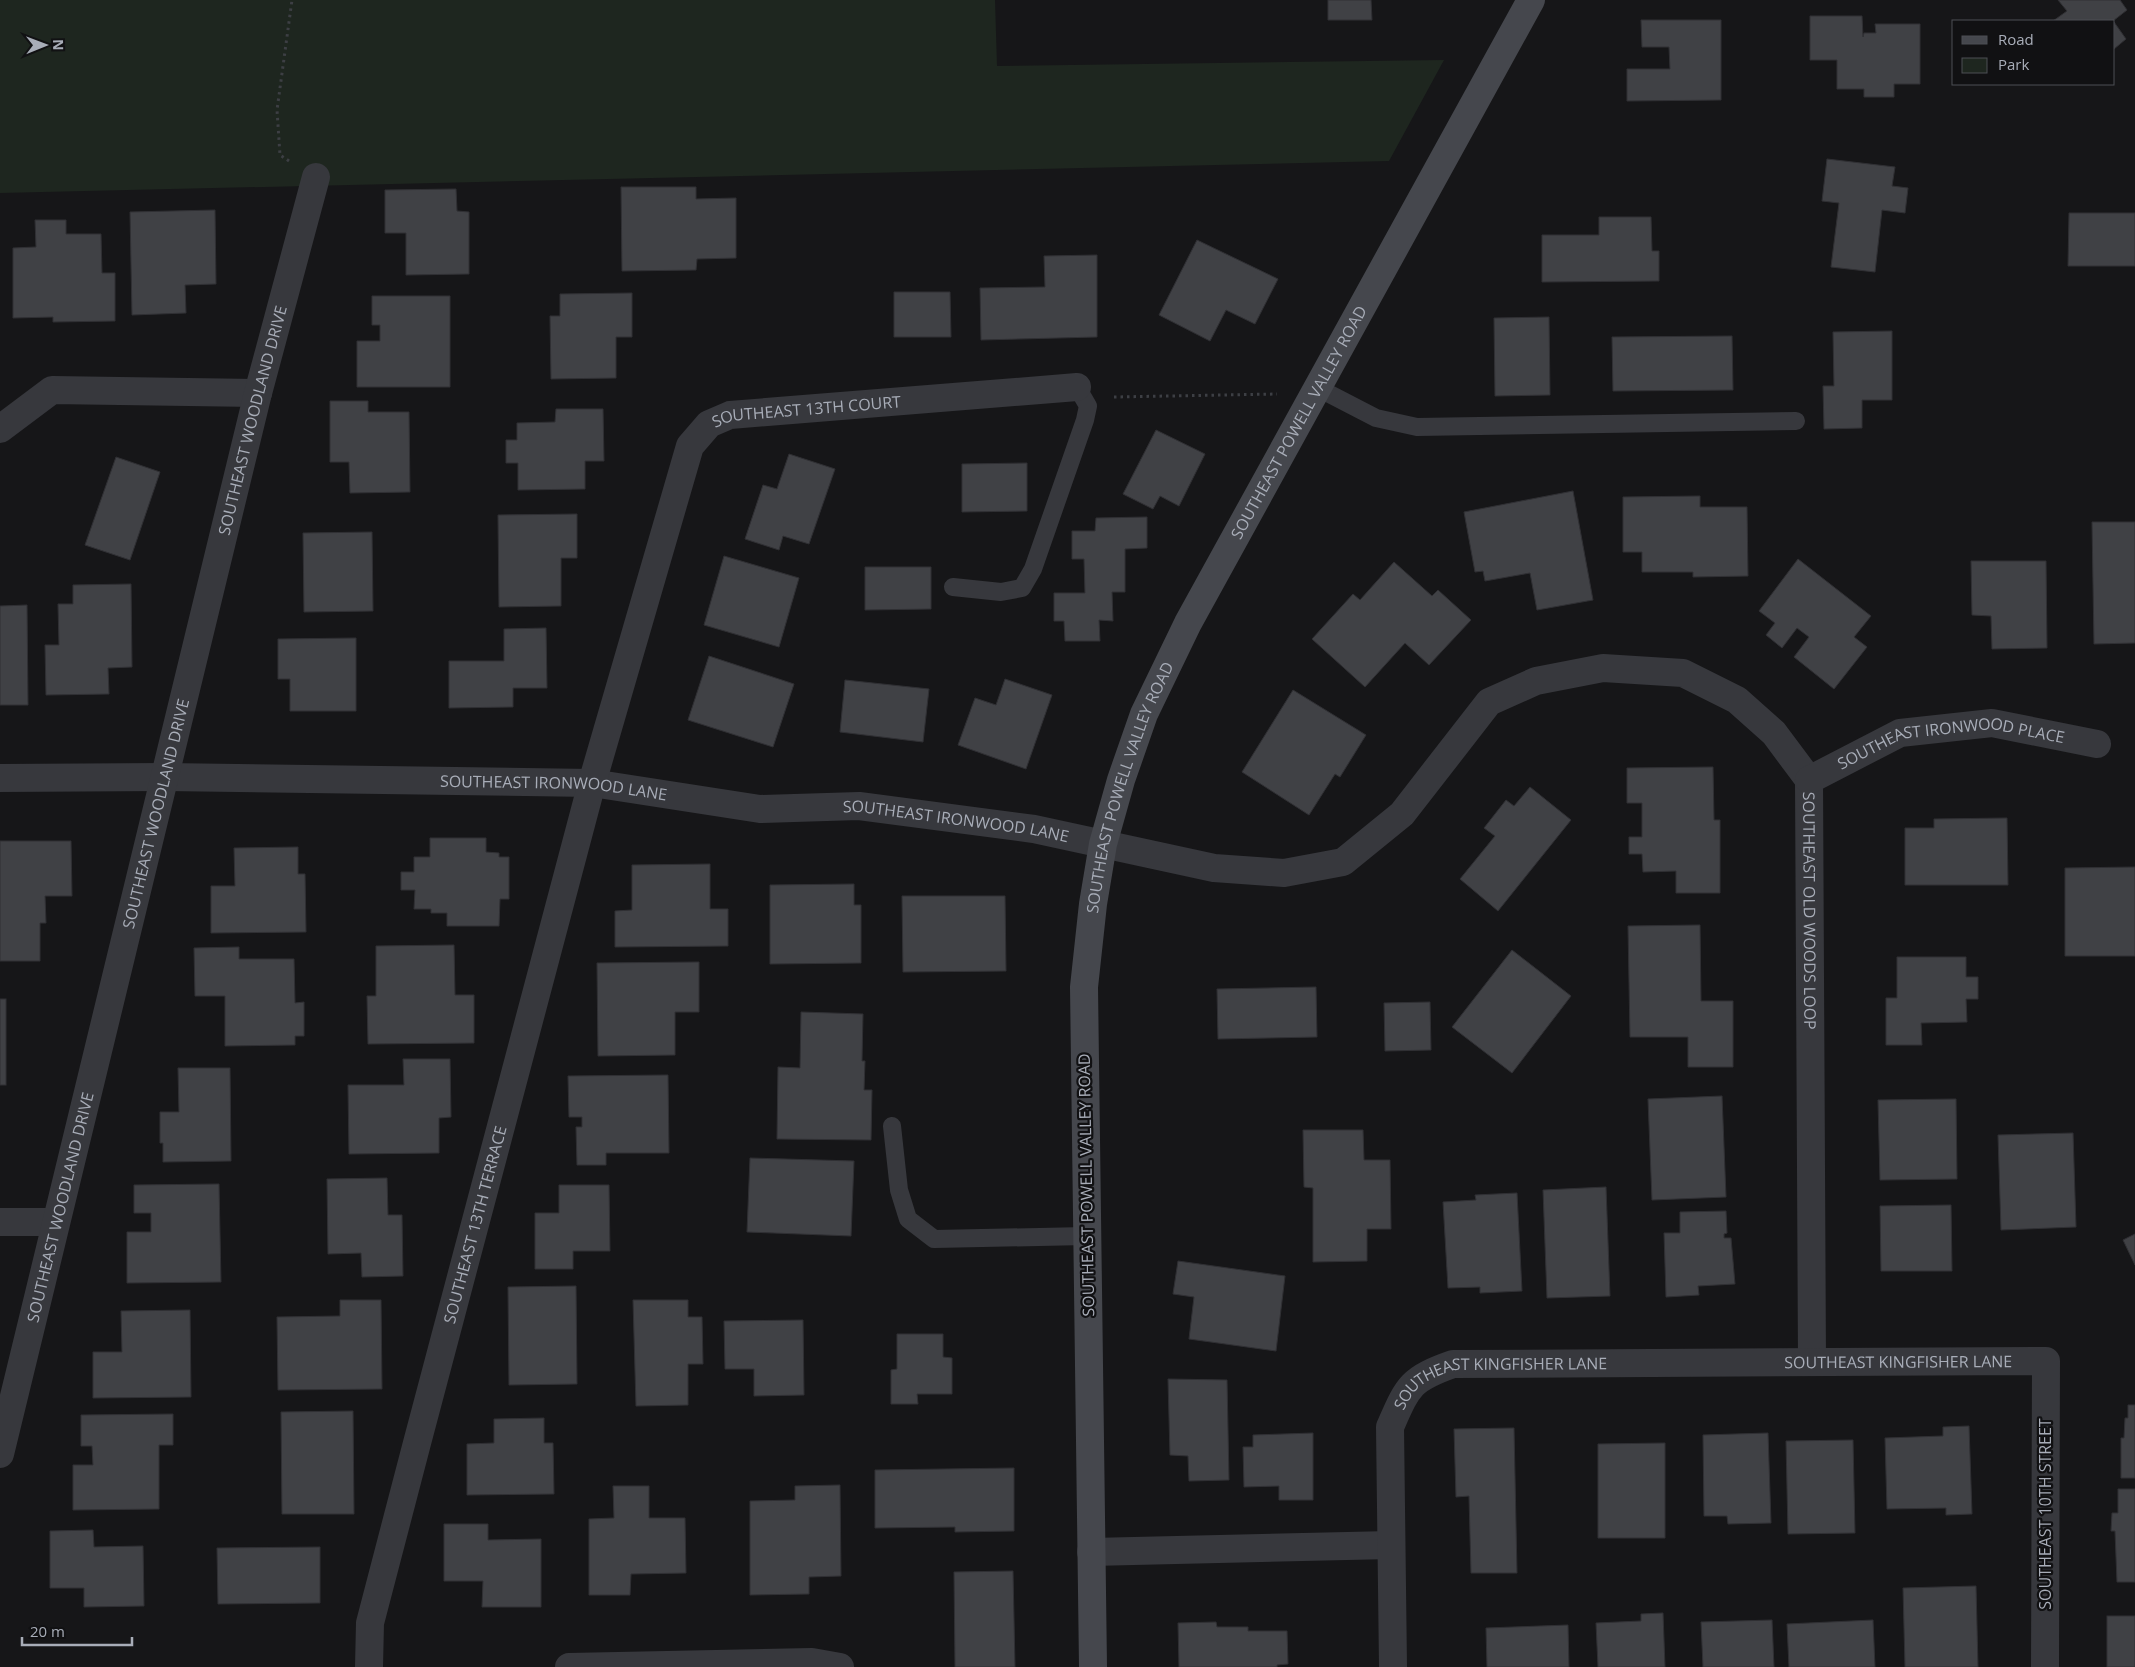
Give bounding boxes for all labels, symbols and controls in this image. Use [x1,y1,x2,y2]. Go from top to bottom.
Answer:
north arrow [20,20,70,70]
legend [1952,20,2115,85]
text: Road [1998,29,2034,49]
text: N [49,39,68,51]
text: Park [1998,54,2029,74]
street label: SOUTHEAST POWELL VALLEY ROAD [1225,302,1372,543]
street label: SOUTHEAST WOODLAND DRIVE [213,303,292,538]
street label: SOUTHEAST 13TH COURT [708,390,902,433]
street label: SOUTHEAST POWELL VALLEY ROAD [1081,658,1179,914]
street label: SOUTHEAST WOODLAND DRIVE [117,696,194,931]
street label: SOUTHEAST IRONWOOD PLACE [1833,712,2067,775]
street label: SOUTHEAST IRONWOOD LANE [440,770,669,805]
street label: SOUTHEAST OLD WOODS LOOP [1798,792,1821,1030]
street label: SOUTHEAST IRONWOOD LANE [843,795,1071,847]
street label: SOUTHEAST POWELL VALLEY ROAD [1073,1053,1099,1317]
street label: SOUTHEAST WOODLAND DRIVE [21,1090,99,1325]
street label: SOUTHEAST 13TH TERRACE [438,1123,512,1326]
street label: SOUTHEAST KINGFISHER LANE [1784,1350,2012,1373]
street label: SOUTHEAST KINGFISHER LANE [1388,1352,1607,1413]
street label: SOUTHEAST 10TH STREET [2034,1418,2056,1610]
scale bar [22,1614,132,1646]
text: 20 m [30,1621,65,1641]

